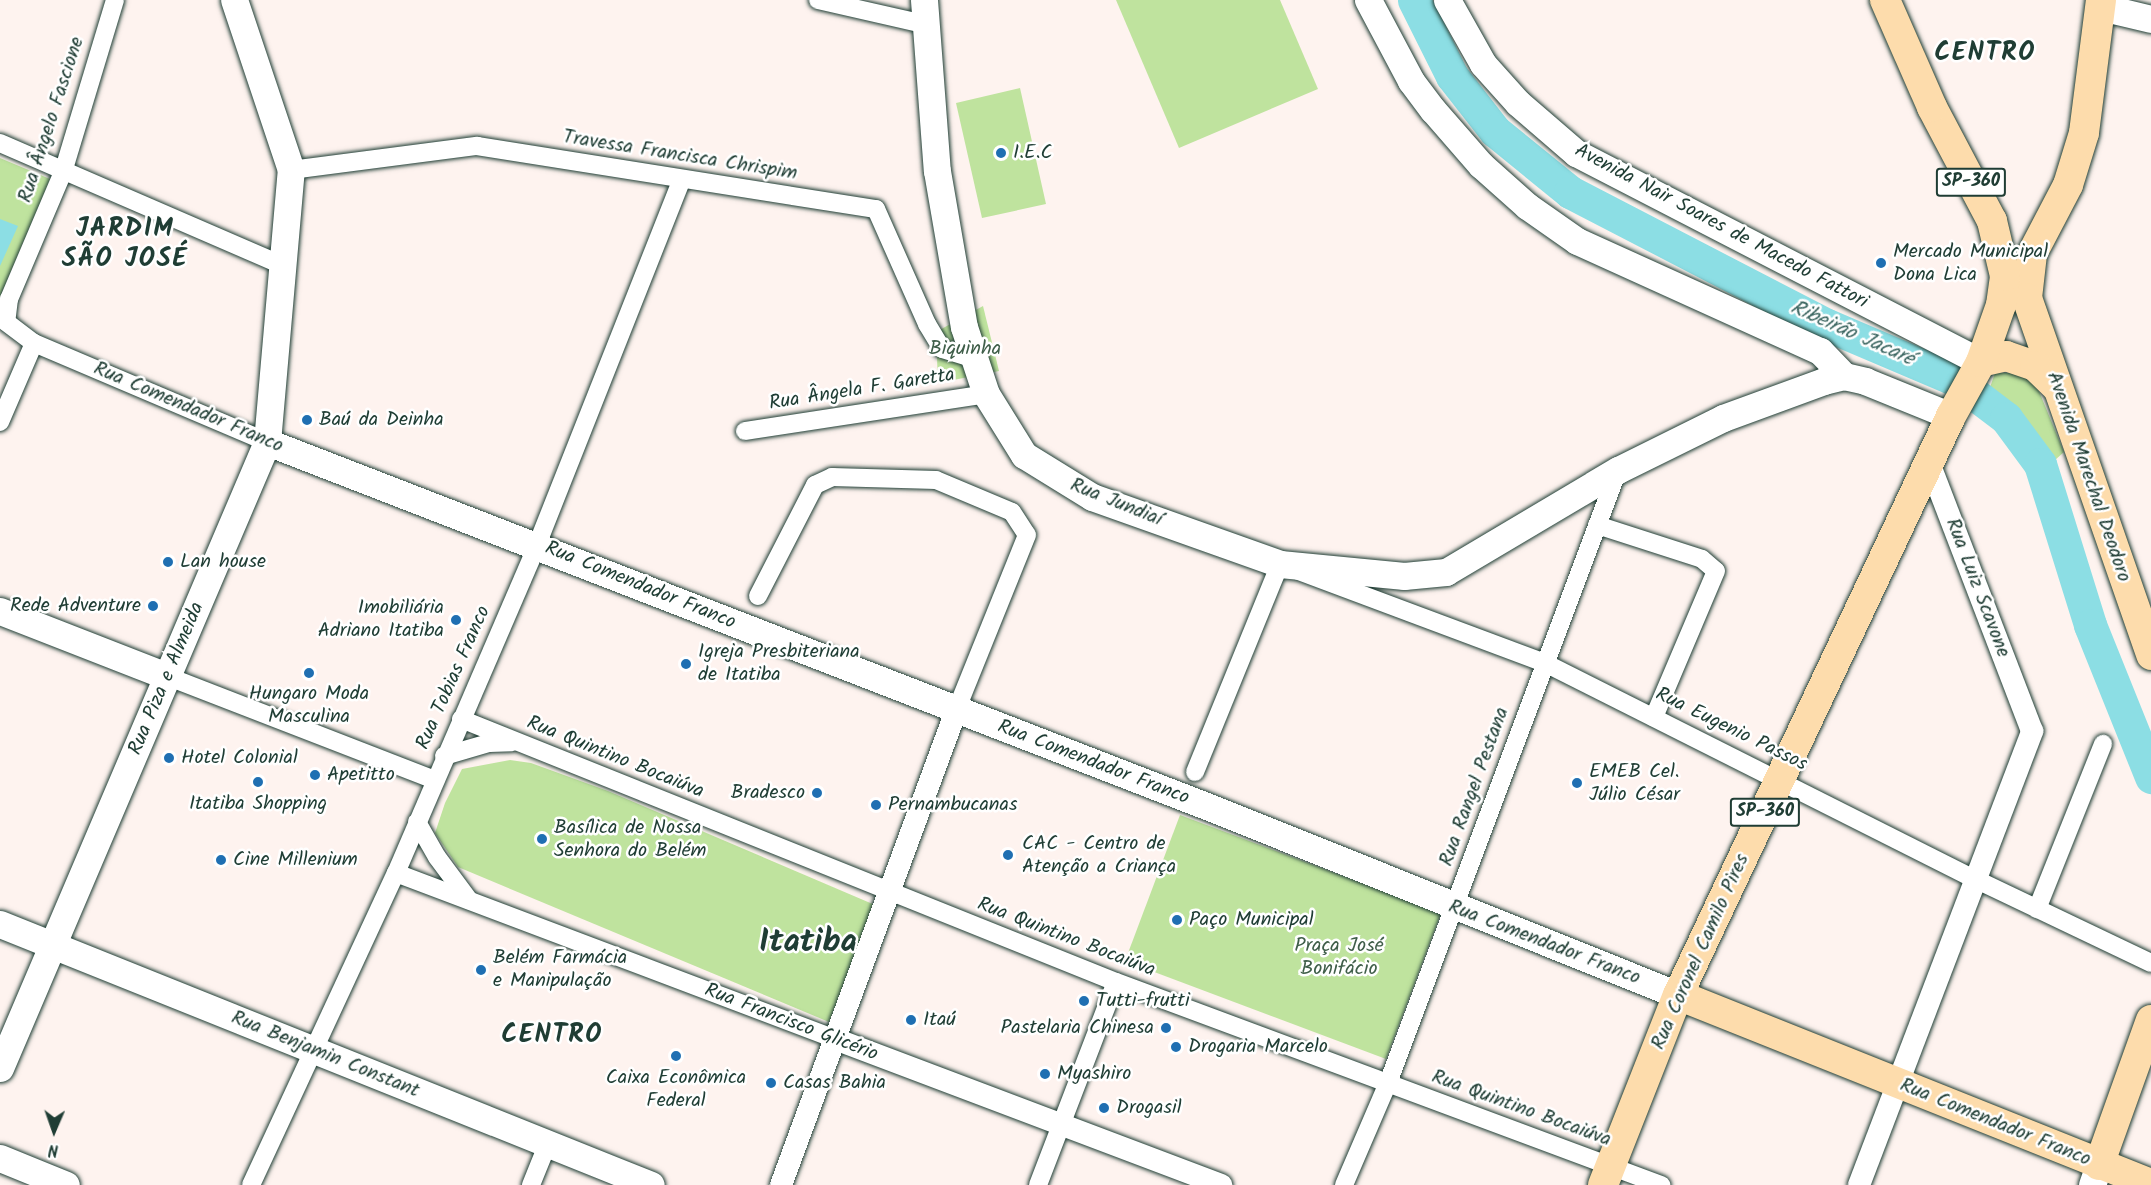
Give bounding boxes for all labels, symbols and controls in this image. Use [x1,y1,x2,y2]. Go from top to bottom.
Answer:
street label: Rua Ângelo Fascione [14,34,90,206]
district label: CENTRO [1934,38,2036,70]
street label: Travessa Francisca Chrispim [561,126,799,186]
street label: Avenida Nair Soares de Macedo Fattori [1570,139,1872,315]
place label: I.E.C [1013,141,1052,165]
marker: I.E.C [994,146,1008,160]
road number: SP-360 [1935,167,2007,197]
district label: JARDIM SÃO JOSÉ [62,214,188,276]
place label: Mercado Municipal Dona Lica [1893,240,2048,287]
marker: Mercado Municipal Dona Lica [1874,256,1888,270]
water label: Ribeirão Jacaré [1786,296,1918,372]
park label: Biquinha [929,337,1001,361]
street label: Rua Comendador Franco [90,357,286,459]
street label: Rua Ângela F. Garetta [767,363,957,417]
street label: Avenida Marechal Deodoro [2041,369,2135,585]
place label: Baú da Deinha [319,408,444,432]
marker: Baú da Deinha [300,413,314,427]
street label: Rua Jundiaí [1066,474,1166,532]
street label: Rua Luiz Scavone [1939,515,2015,661]
street label: Rua Comendador Franco [541,537,739,635]
place label: Lan house [180,550,266,574]
marker: Lan house [161,555,175,569]
place label: Rede Adventure [10,594,141,618]
place label: Imobiliária Adriano Itatiba [318,596,444,643]
street label: Rua Piza e Almeida [124,599,210,759]
marker: Rede Adventure [146,599,160,613]
street label: Rua Tobias Franco [412,602,496,754]
marker: Imobiliária Adriano Itatiba [449,613,463,627]
place label: Igreja Presbiteriana de Itatiba [698,640,860,687]
marker: Igreja Presbiteriana de Itatiba [679,657,693,671]
marker: Hungaro Moda Masculina [302,666,316,680]
place label: Hungaro Moda Masculina [249,682,369,729]
street label: Rua Eugenio Passos [1651,683,1811,777]
street label: Rua Rangel Pestana [1435,704,1515,870]
street label: Rua Quintino Bocaiúva [523,711,707,805]
street label: Rua Comendador Franco [994,715,1192,811]
place label: Hotel Colonial [181,746,298,770]
marker: Hotel Colonial [162,751,176,765]
place label: EMEB Cel. Júlio César [1589,760,1680,807]
place label: Apetitto [327,763,395,787]
marker: Apetitto [308,768,322,782]
marker: Itatiba Shopping [251,775,265,789]
marker: EMEB Cel. Júlio César [1570,776,1584,790]
place label: Bradesco [731,781,805,805]
marker: Bradesco [810,786,824,800]
place label: Itatiba Shopping [189,792,327,816]
place label: Pernambucanas [888,793,1017,817]
road number: SP-360 [1729,797,1801,827]
marker: Pernambucanas [869,798,883,812]
place label: Basílica de Nossa Senhora do Belém [554,816,706,863]
marker: Basílica de Nossa Senhora do Belém [535,832,549,846]
place label: CAC - Centro de Atenção a Criança [1022,832,1176,879]
marker: CAC - Centro de Atenção a Criança [999,846,1017,864]
place label: Cine Millenium [233,848,358,872]
street label: Rua Coronel Camilo Pires [1647,850,1755,1054]
marker: Cine Millenium [214,853,228,867]
street label: Rua Quintino Bocaiúva [973,893,1159,983]
street label: Rua Comendador Franco [1445,895,1643,991]
place label: Paço Municipal [1189,908,1314,932]
marker: Paço Municipal [1170,913,1184,927]
district label: Itatiba [759,924,857,962]
park label: Praça José Bonifácio [1295,934,1383,981]
place label: Belém Farmácia e Manipulação [493,946,627,993]
marker: Belém Farmácia e Manipulação [474,963,488,977]
street label: Rua Francisco Glicério [701,979,881,1067]
place label: Tutti-frutti [1096,989,1190,1013]
marker: Tutti-frutti [1077,994,1091,1008]
street label: Rua Benjamin Constant [227,1006,423,1104]
place label: Itaú [923,1008,956,1032]
marker: Itaú [904,1013,918,1027]
place label: Pastelaria Chinesa [1000,1016,1154,1040]
district label: CENTRO [501,1020,603,1052]
marker: Pastelaria Chinesa [1159,1021,1173,1035]
place label: Drogaria Marcelo [1188,1035,1328,1059]
marker: Drogaria Marcelo [1169,1040,1183,1054]
marker: Caixa Econômica Federal [669,1049,683,1063]
place label: Myashiro [1057,1062,1131,1086]
street label: Rua Quintino Bocaiúva [1428,1065,1614,1153]
place label: Caixa Econômica Federal [606,1066,746,1113]
marker: Myashiro [1038,1067,1052,1081]
place label: Casas Bahia [783,1071,886,1095]
street label: Rua Comendador Franco [1896,1074,2094,1172]
marker: Casas Bahia [764,1076,778,1090]
place label: Drogasil [1116,1096,1182,1120]
north arrow [24,1101,84,1161]
marker: Drogasil [1097,1101,1111,1115]
text: N [48,1137,59,1162]

